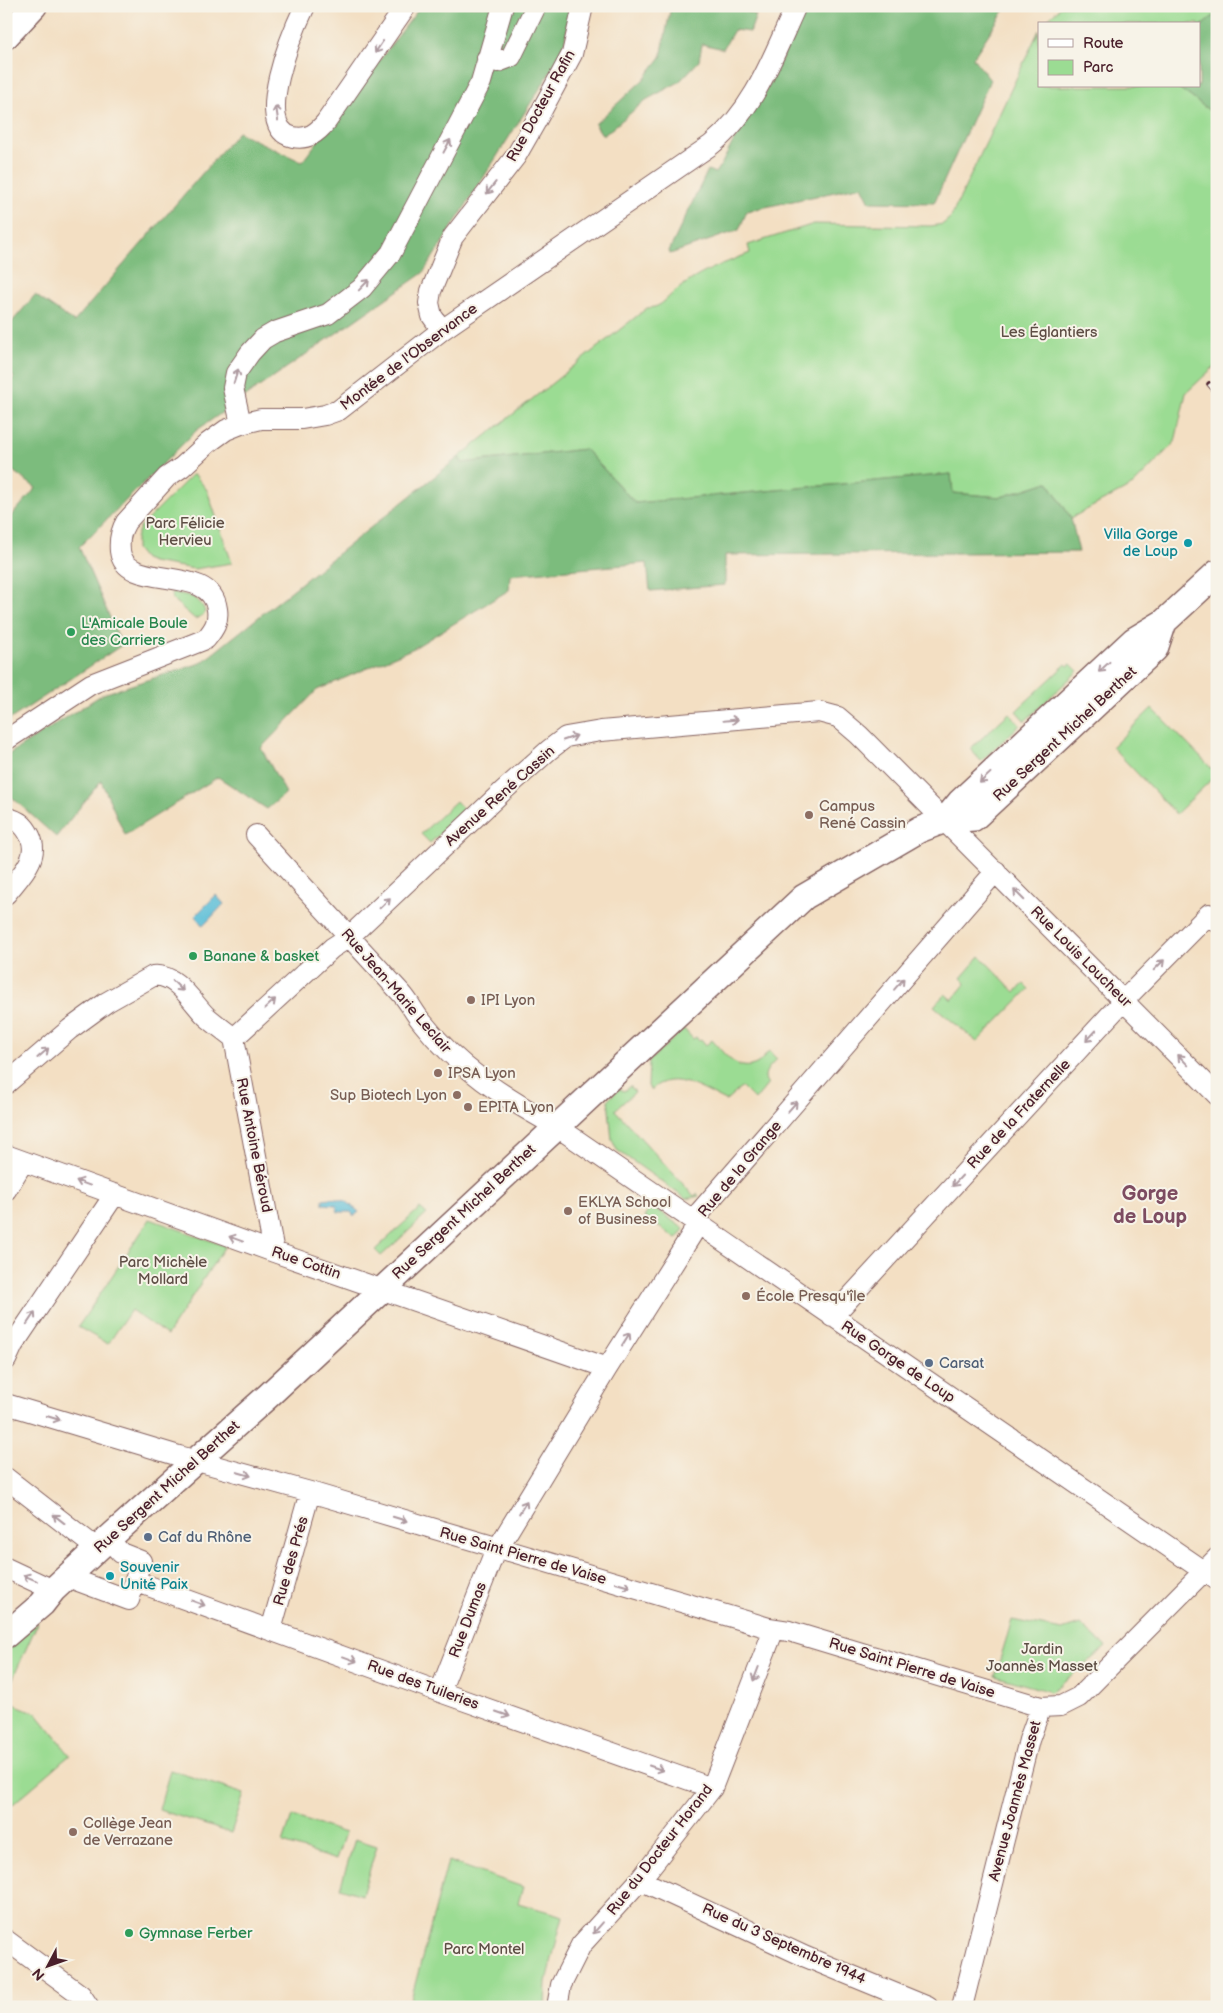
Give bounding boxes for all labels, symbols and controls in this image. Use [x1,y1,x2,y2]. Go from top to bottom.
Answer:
legend [1038,22,1200,88]
text: Route [1083,34,1124,53]
one-way arrow [374,39,384,53]
street label: Rue Docteur Rafin [502,47,580,165]
text: Parc [1083,58,1113,77]
one-way arrow [271,105,281,121]
one-way arrow [442,139,452,154]
one-way arrow [486,182,497,195]
one-way arrow [358,279,370,291]
street label: Montée de l'Observance [337,299,481,415]
park label: Les Églantiers [1001,323,1098,342]
one-way arrow [232,368,242,384]
park label: Parc Félicie Hervieu [145,514,225,550]
place label: Villa Gorge de Loup [1104,525,1178,561]
marker: Villa Gorge de Loup [1182,537,1194,549]
place label: L'Amicale Boule des Carriers [81,614,188,650]
marker: L'Amicale Boule des Carriers [65,626,77,638]
street label: Rue Sergent Michel Berthet [989,662,1141,806]
one-way arrow [1098,662,1111,673]
one-way arrow [723,715,739,724]
one-way arrow [562,733,577,742]
street label: Avenue René Cassin [441,742,559,850]
one-way arrow [979,772,992,784]
place label: Campus René Cassin [819,797,906,833]
marker: Campus René Cassin [803,809,815,821]
one-way arrow [1013,889,1025,901]
one-way arrow [378,898,390,910]
street label: Rue Louis Loucheur [1026,902,1136,1012]
street label: Rue Jean-Marie Leclair [337,925,456,1058]
place label: Banane & basket [203,947,319,966]
marker: Banane & basket [187,950,199,962]
one-way arrow [1152,959,1165,971]
one-way arrow [893,978,904,991]
one-way arrow [172,980,184,992]
place label: IPI Lyon [481,991,535,1010]
marker: IPI Lyon [465,994,477,1006]
one-way arrow [263,998,276,1010]
one-way arrow [1085,1029,1097,1042]
one-way arrow [37,1047,50,1058]
one-way arrow [1177,1054,1189,1066]
street label: Rue de la Fraternelle [963,1055,1075,1173]
place label: IPSA Lyon [448,1064,516,1083]
marker: IPSA Lyon [432,1067,444,1079]
street label: Rue Antoine Béroud [232,1076,276,1214]
place label: Sup Biotech Lyon [330,1086,447,1105]
marker: Sup Biotech Lyon [451,1089,463,1101]
place label: EPITA Lyon [478,1098,554,1117]
one-way arrow [787,1100,798,1113]
marker: EPITA Lyon [462,1101,474,1113]
street label: Rue de la Grange [694,1117,786,1221]
street label: Rue Sergent Michel Berthet [388,1140,540,1284]
one-way arrow [951,1174,963,1187]
one-way arrow [76,1178,91,1187]
district label: Gorge de Loup [1113,1182,1187,1229]
place label: EKLYA School of Business [578,1193,671,1229]
marker: EKLYA School of Business [562,1205,574,1217]
one-way arrow [229,1234,244,1243]
street label: Rue Cottin [269,1242,343,1284]
park label: Parc Michèle Mollard [119,1253,207,1289]
place label: École Presqu'île [756,1287,865,1306]
marker: École Presqu'île [740,1290,752,1302]
one-way arrow [26,1311,36,1325]
street label: Rue Gorge de Loup [837,1317,959,1407]
one-way arrow [621,1332,631,1346]
place label: Carsat [939,1354,984,1373]
marker: Carsat [923,1357,935,1369]
one-way arrow [45,1414,61,1424]
street label: Rue Sergent Michel Berthet [90,1416,244,1558]
one-way arrow [236,1469,252,1479]
one-way arrow [519,1501,529,1515]
one-way arrow [53,1513,66,1524]
street label: Rue des Prés [269,1514,313,1608]
one-way arrow [392,1515,408,1525]
street label: Rue Saint Pierre de Vaise [437,1523,609,1589]
place label: Caf du Rhône [158,1528,252,1547]
marker: Caf du Rhône [142,1531,154,1543]
place label: Souvenir Unité Paix [120,1558,188,1594]
marker: Souvenir Unité Paix [104,1570,116,1582]
one-way arrow [23,1573,38,1583]
street label: Rue Dumas [445,1579,491,1661]
one-way arrow [615,1581,631,1591]
one-way arrow [189,1599,205,1608]
street label: Rue Saint Pierre de Vaise [827,1634,997,1702]
park label: Jardin Joannès Masset [986,1640,1098,1676]
one-way arrow [342,1655,357,1664]
street label: Rue des Tuileries [364,1656,482,1714]
one-way arrow [750,1666,760,1681]
one-way arrow [495,1710,510,1719]
street label: Avenue Joannès Masset [984,1718,1046,1883]
one-way arrow [648,1764,664,1773]
street label: Rue du Docteur Horand [603,1781,717,1919]
place label: Collège Jean de Verrazane [83,1814,173,1850]
marker: Collège Jean de Verrazane [67,1826,79,1838]
street label: Rue du 3 Septembre 1944 [699,1899,869,1989]
one-way arrow [592,1921,603,1934]
place label: Gymnase Ferber [139,1924,253,1943]
marker: Gymnase Ferber [123,1927,135,1939]
north arrow [22,1940,72,1990]
park label: Parc Montel [444,1940,524,1959]
text: N [29,1965,48,1984]

